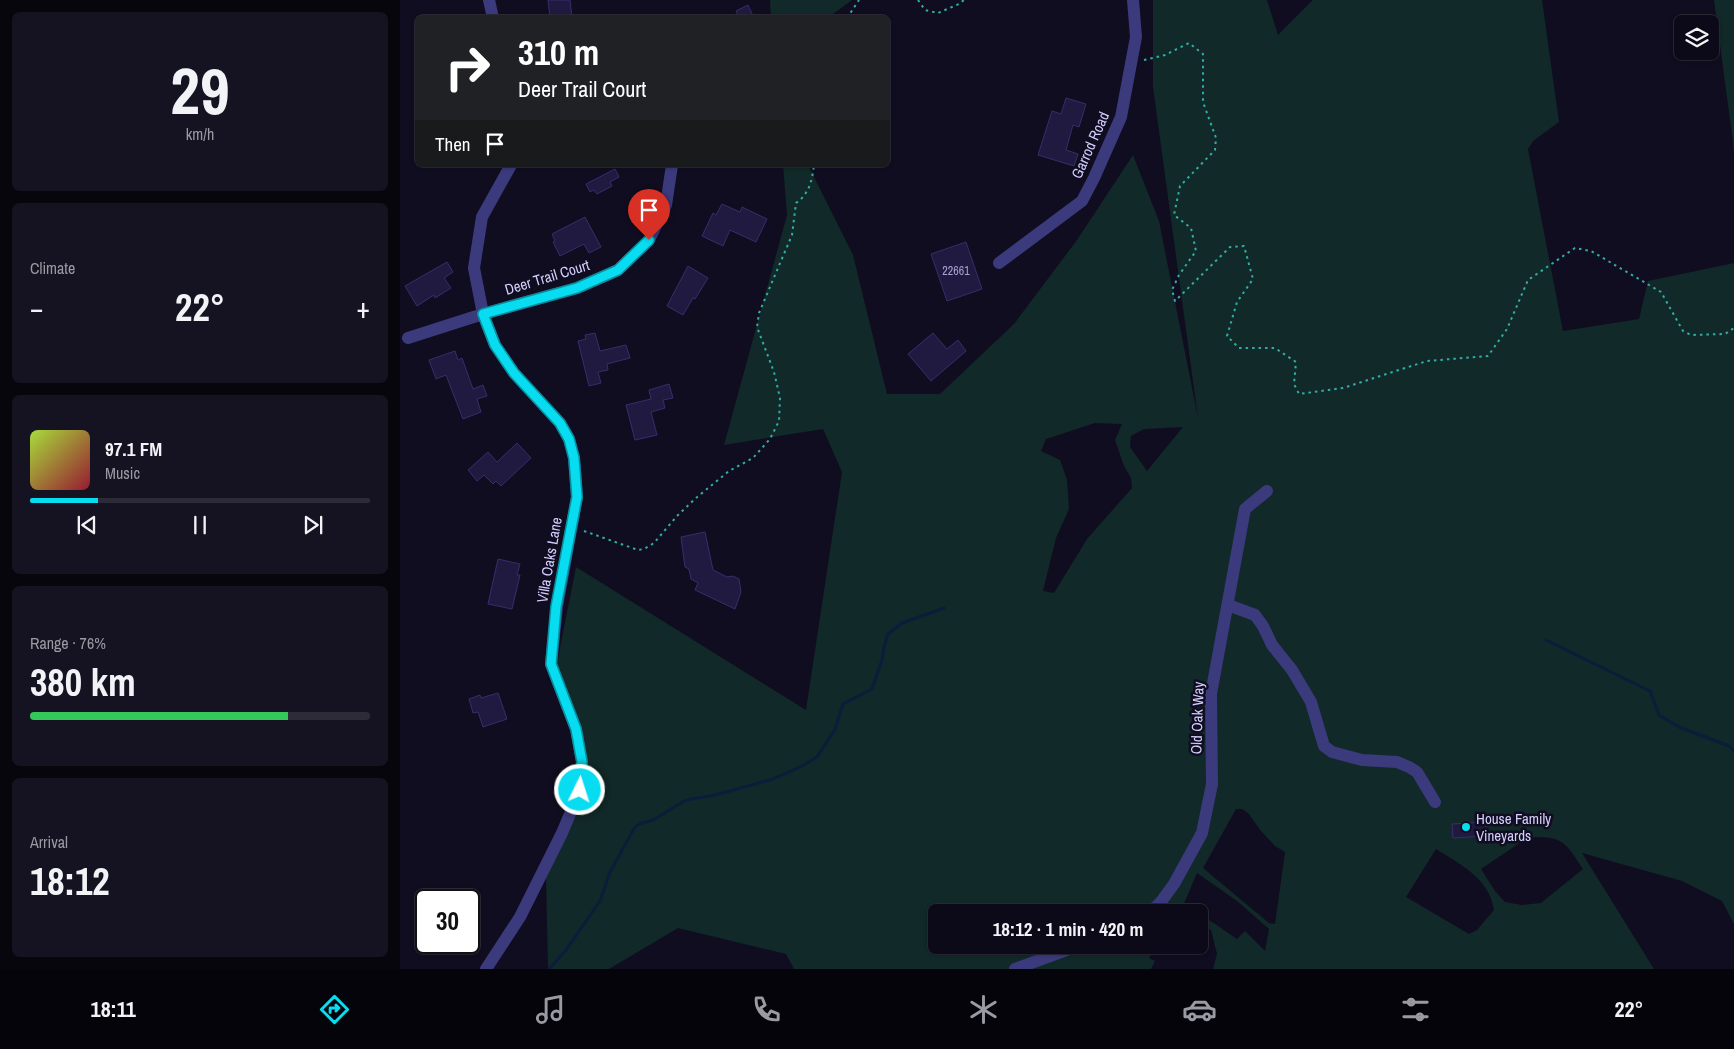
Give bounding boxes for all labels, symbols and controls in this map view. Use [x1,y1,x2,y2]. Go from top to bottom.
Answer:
map controls [1674,15,1719,60]
button: layers [1674,15,1719,60]
text: 310 m [518,29,599,76]
icon: right [435,35,500,100]
text: 29 [170,47,230,134]
text: Deer Trail Court [518,74,646,104]
street label: Garrod Road [1066,108,1114,182]
text: km/h [186,123,214,145]
icon: arrive [481,130,509,158]
text: Then [435,131,471,157]
pin [628,189,670,240]
icon: arrive [635,196,663,224]
street label: Deer Trail Court [502,254,592,300]
text: Climate [30,257,75,279]
house number: 22661 [942,263,970,279]
text: 22° [175,282,225,333]
text: − [30,289,43,327]
text: + [357,289,370,327]
text: 97.1 FM [105,436,162,462]
text: Music [105,462,140,484]
icon: previous [73,511,101,539]
icon: pause [186,511,214,539]
icon: next [299,511,327,539]
street label: Villa Oaks Lane [531,515,567,604]
text: Range · 76% [30,632,106,654]
text: 380 km [30,657,136,708]
street label: Old Oak Way [1185,680,1209,755]
position arrow [553,763,605,815]
place label: House Family Vineyards [1476,808,1552,846]
marker: House Family Vineyards [1460,821,1472,833]
text: Arrival [30,831,68,853]
text: 18:12 [30,856,110,907]
speed limit sign: 30 [415,889,480,954]
text: 18:12 · 1 min · 420 m [993,916,1143,942]
icon: directions [317,992,352,1027]
icon: music [533,992,568,1027]
icon: phone [749,992,784,1027]
icon: climate [966,992,1001,1027]
icon: car [1182,992,1217,1027]
icon: filters [1398,992,1433,1027]
text: 18:11 [91,994,136,1024]
text: 22° [1614,994,1643,1024]

